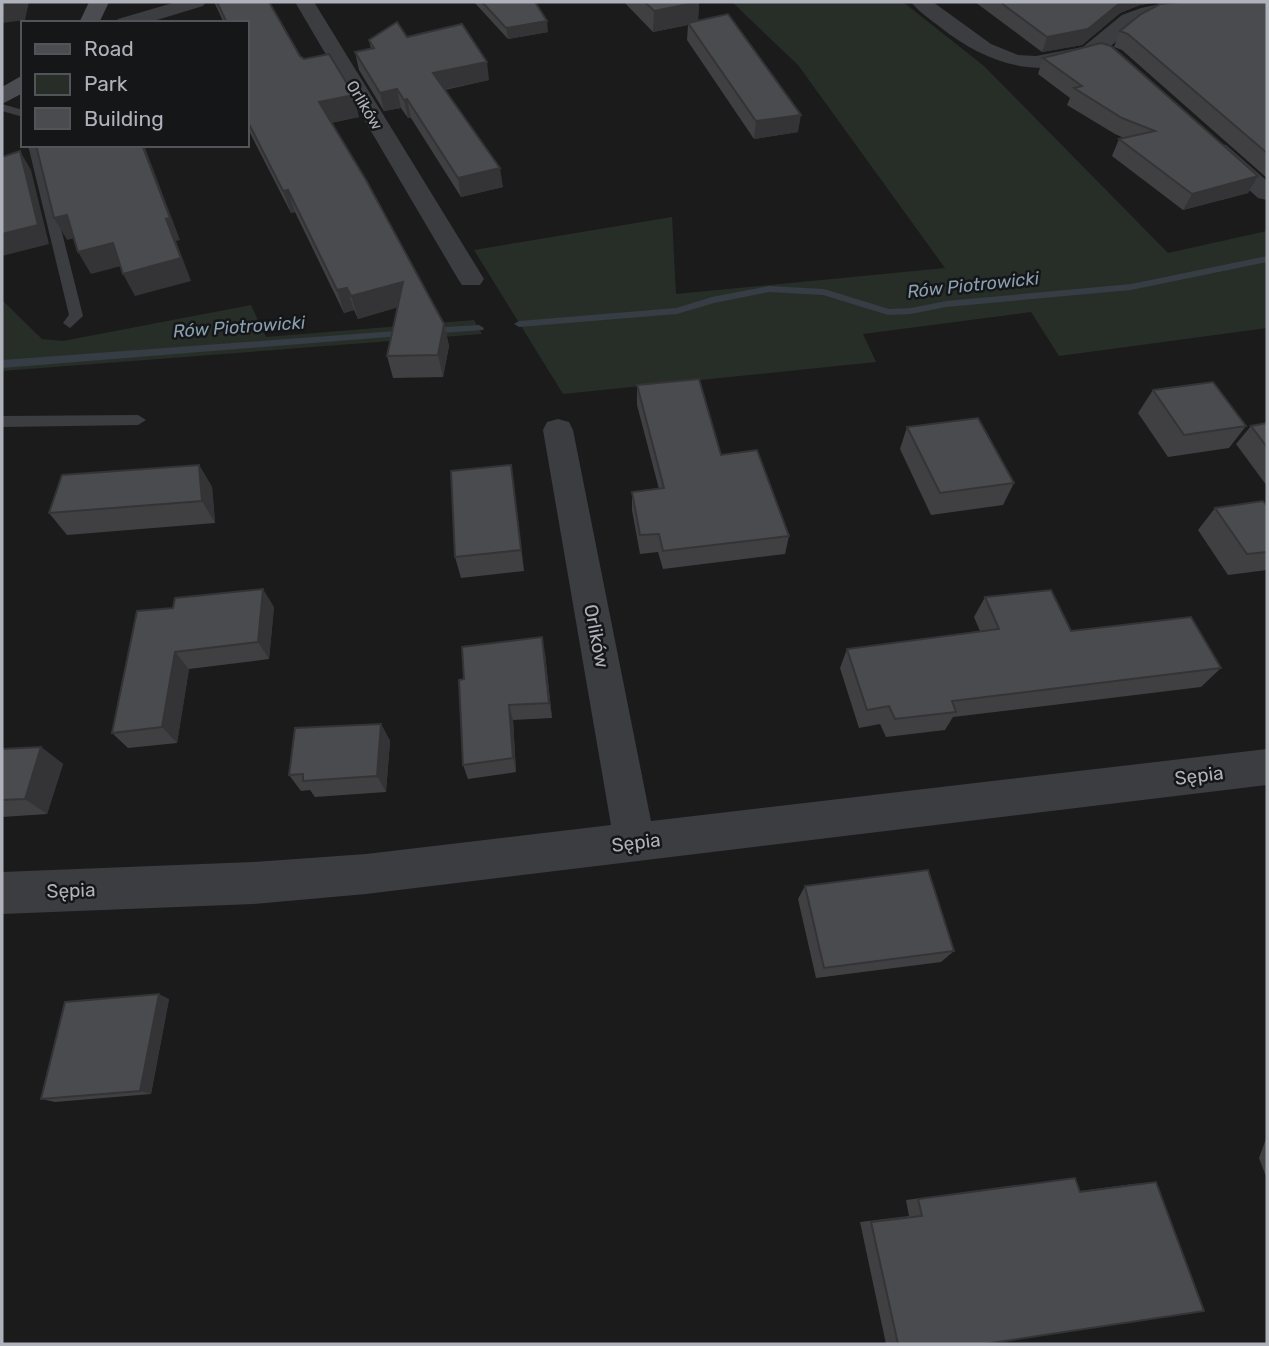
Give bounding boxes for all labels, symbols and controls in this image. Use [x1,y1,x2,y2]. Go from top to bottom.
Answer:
legend [21,21,248,147]
text: Road [84,36,134,61]
text: Park [84,71,128,96]
street label: Orlików [342,77,387,134]
text: Building [84,106,164,131]
water label: Rów Piotrowicki [906,267,1041,303]
water label: Rów Piotrowicki [172,311,306,343]
street label: Orlików [579,602,614,670]
street label: Sępia [1173,761,1225,790]
street label: Sępia [610,828,662,857]
street label: Sępia [46,878,96,903]

